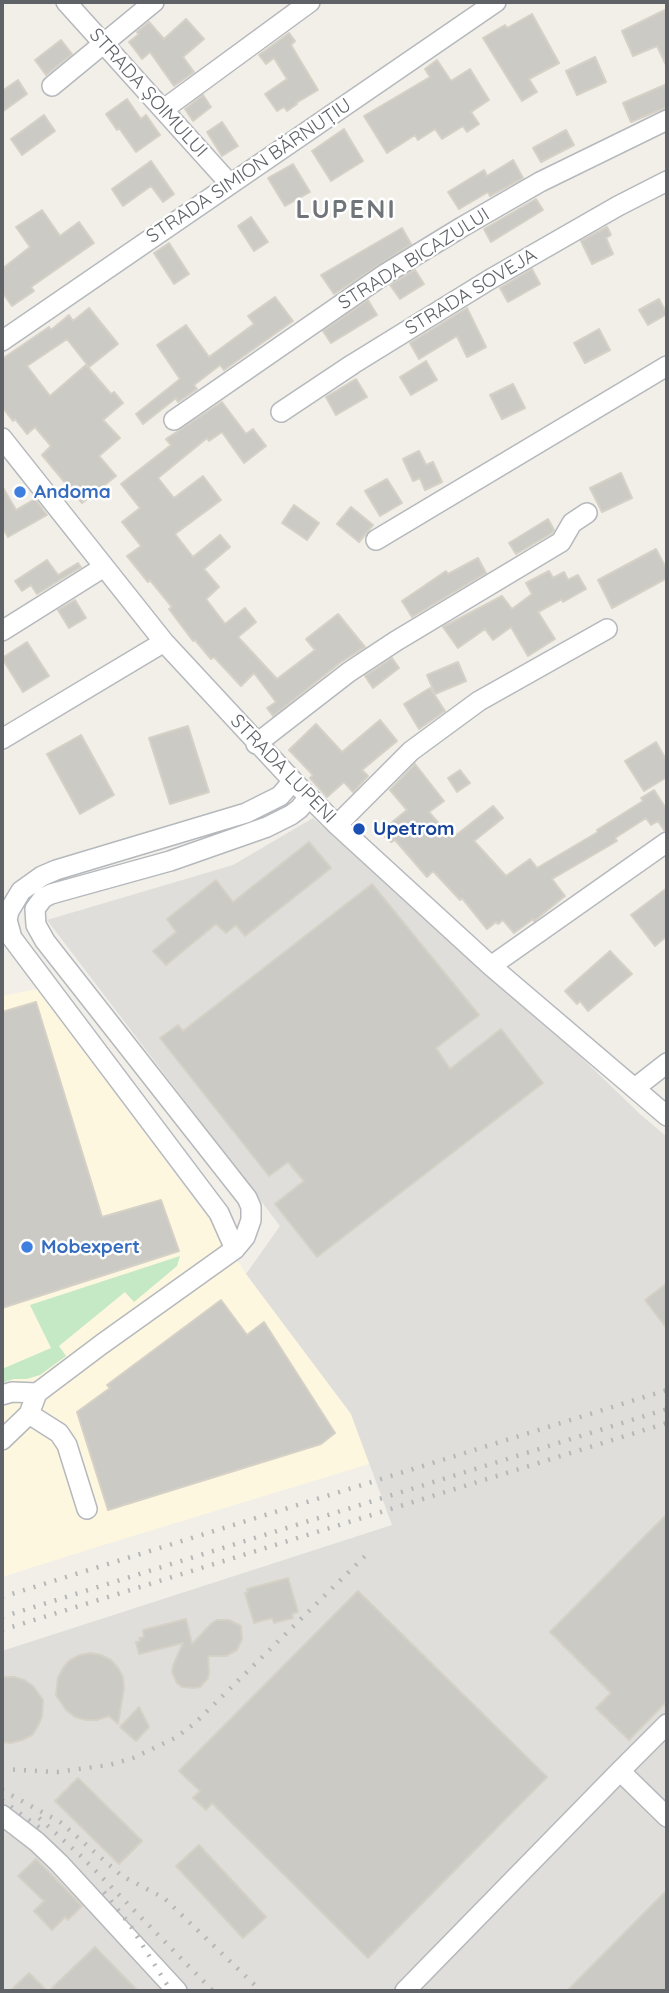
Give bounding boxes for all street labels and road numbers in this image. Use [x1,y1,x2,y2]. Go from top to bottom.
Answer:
street label: STRADA ȘOIMULUI [84,24,212,162]
street label: STRADA SIMION BĂRNUȚIU [142,94,356,248]
street label: STRADA BICAZULUI [334,203,494,315]
street label: STRADA SOVEJA [401,244,541,340]
street label: STRADA LUPENI [225,710,341,828]

